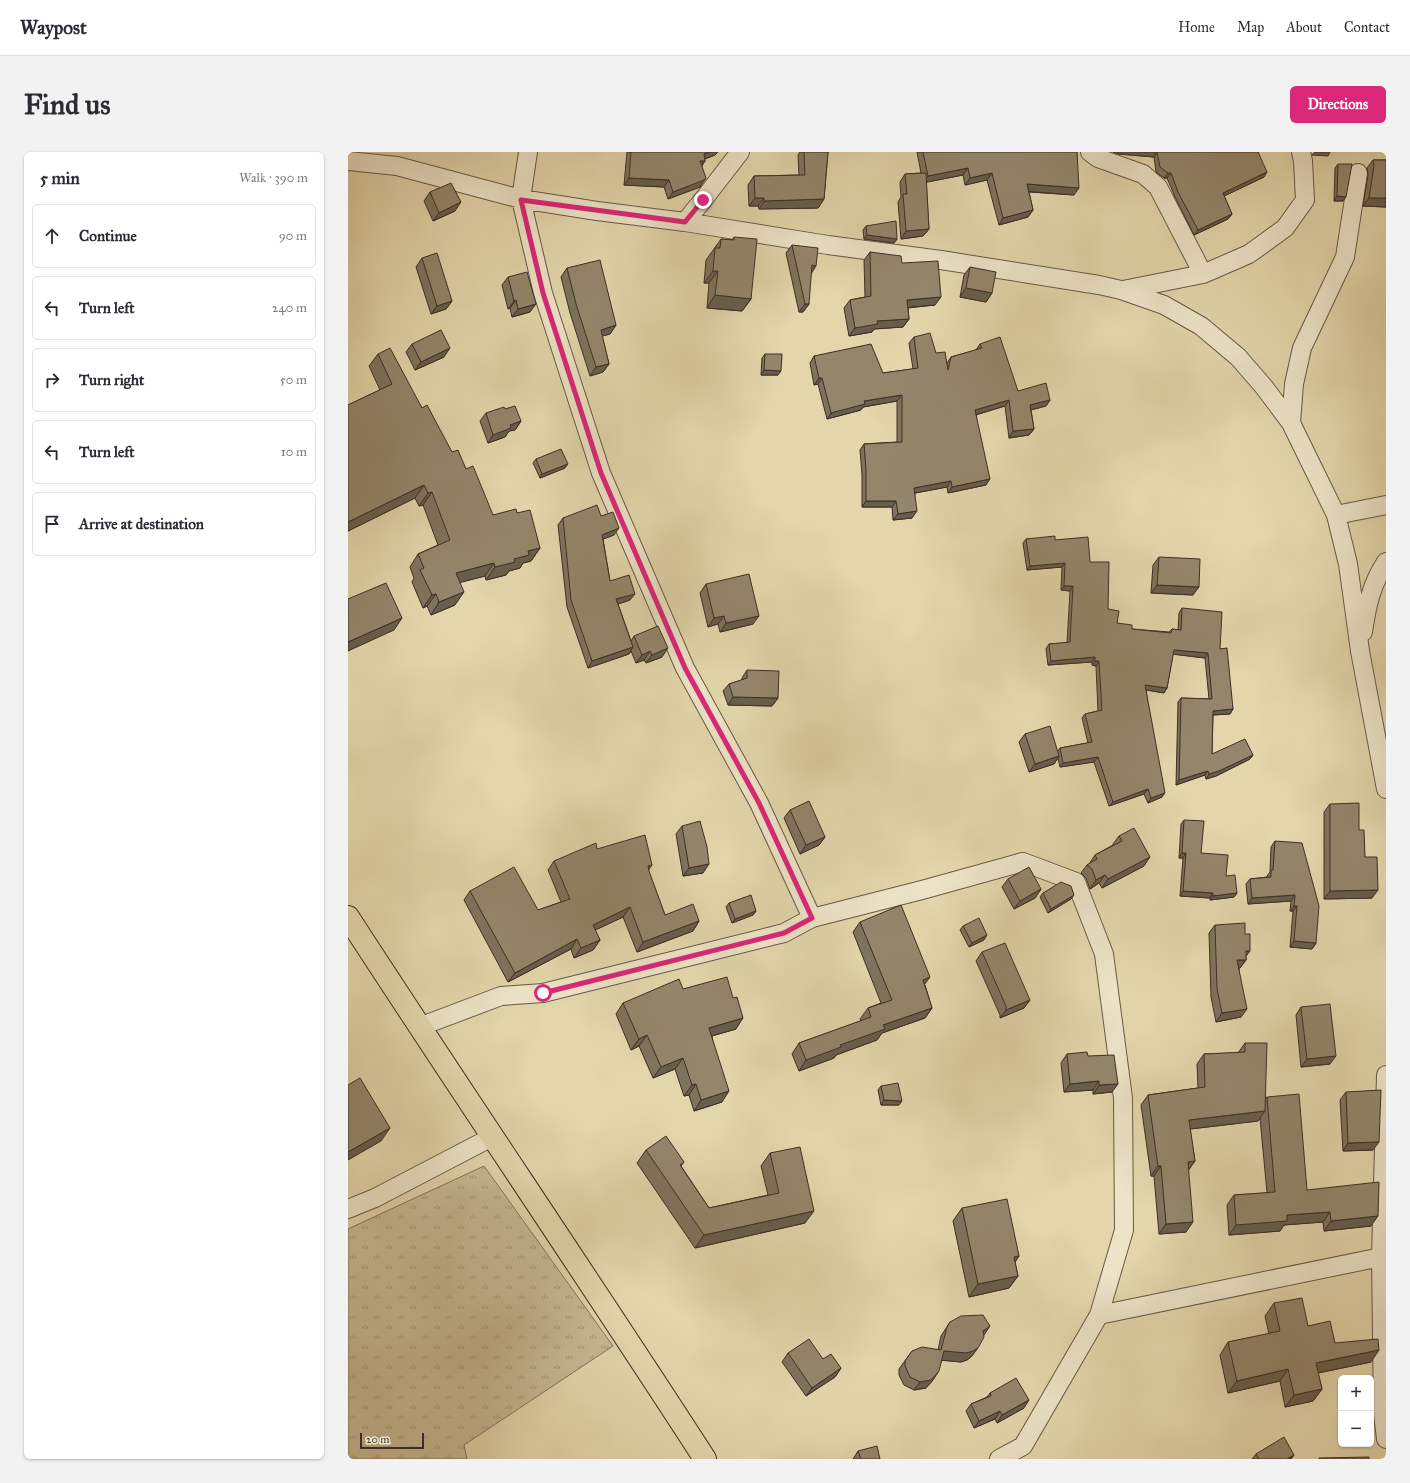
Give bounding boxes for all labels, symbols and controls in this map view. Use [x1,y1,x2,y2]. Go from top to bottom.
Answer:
text: Waypost [20,16,87,39]
text: Home [1178,19,1215,36]
text: Map [1237,19,1264,36]
text: About [1286,19,1322,36]
text: Contact [1344,19,1390,36]
button: Directions [1290,86,1386,123]
text: Find us [24,87,110,122]
text: 5 min [40,168,80,189]
text: Walk · 390 m [239,170,308,186]
route end [694,191,712,209]
icon: ahead [41,225,63,247]
text: Continue [79,227,137,245]
text: 90 m [279,228,307,244]
icon: left [41,297,63,319]
text: Turn left [79,299,135,317]
text: 240 m [272,300,307,316]
icon: right [41,369,63,391]
text: Turn right [79,371,144,389]
text: 50 m [280,372,307,388]
icon: left [41,441,63,463]
text: Turn left [79,443,135,461]
text: 10 m [281,444,307,460]
icon: arrive [41,513,63,535]
text: Arrive at destination [79,515,204,533]
route start [534,984,552,1002]
map controls [1338,1375,1374,1447]
button: + [1338,1375,1374,1411]
button: − [1338,1411,1374,1447]
scale bar [360,1431,424,1450]
text: 20 m [366,1433,389,1446]

